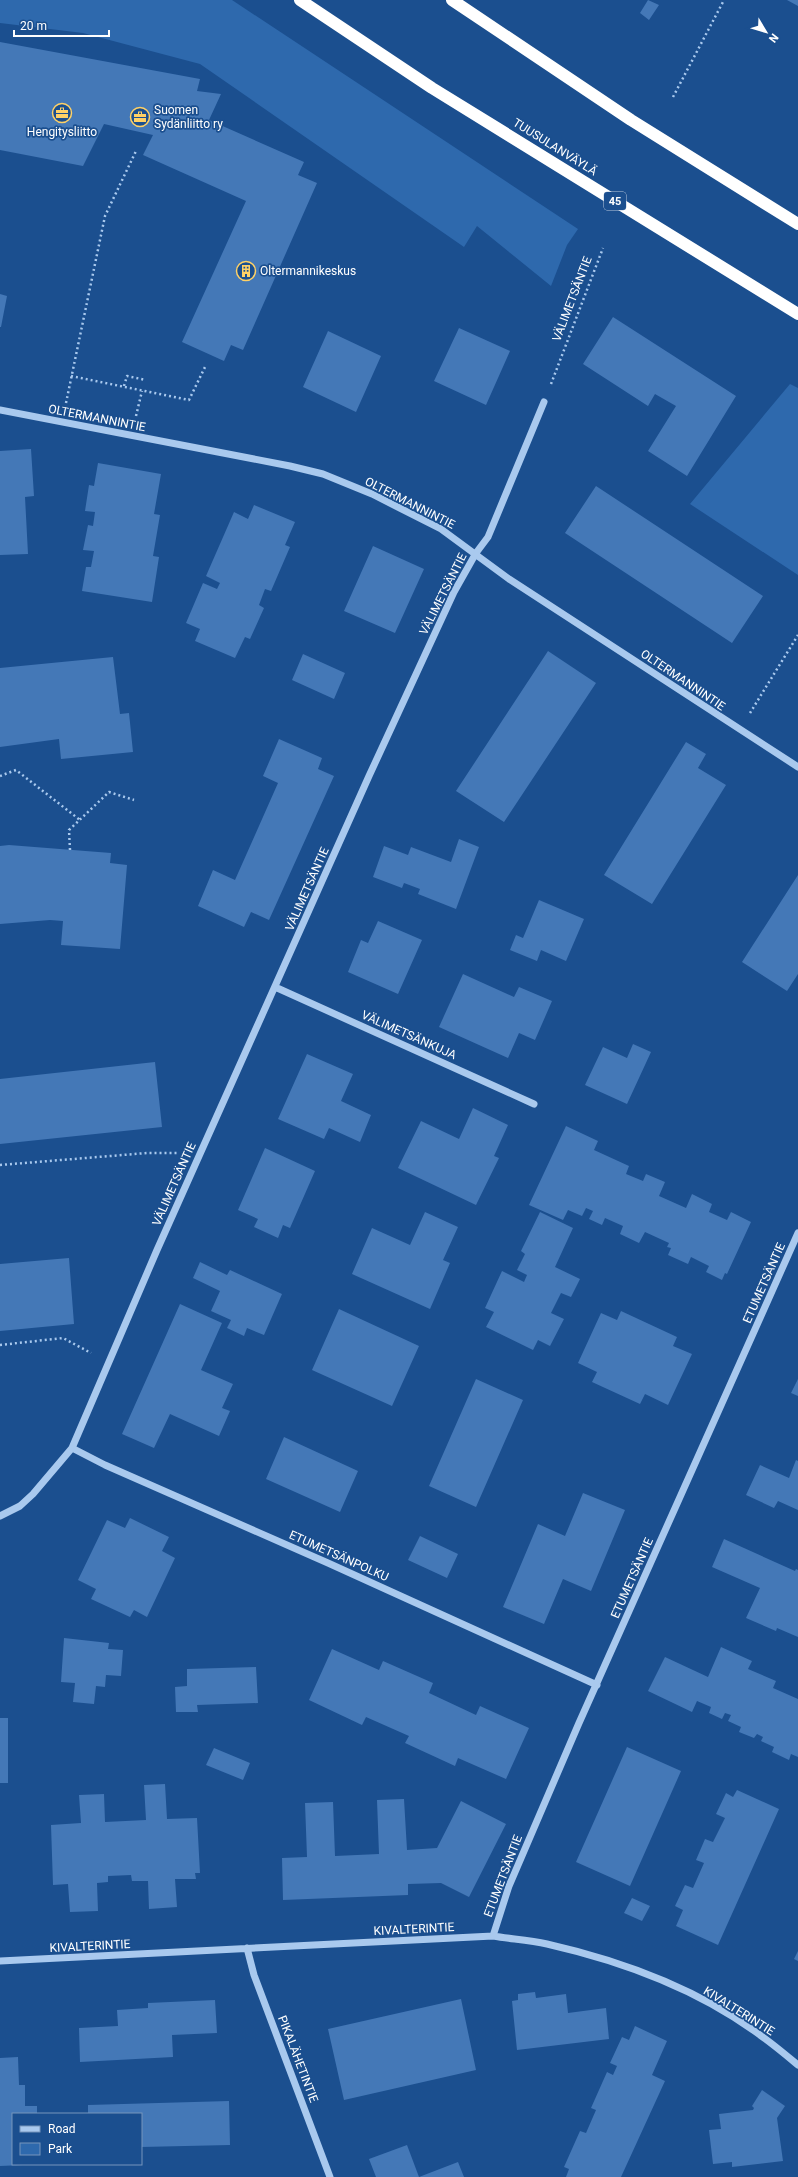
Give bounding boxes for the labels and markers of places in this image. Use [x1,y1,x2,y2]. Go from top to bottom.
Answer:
office icon: Hengitysliitto [51,102,73,124]
place label: Suomen Sydänliitto ry [154,103,223,131]
office icon: Suomen Sydänliitto ry [129,106,151,128]
place label: Hengitysliitto [27,125,97,139]
building icon: Oltermannikeskus [235,260,257,282]
place label: Oltermannikeskus [260,264,356,278]

